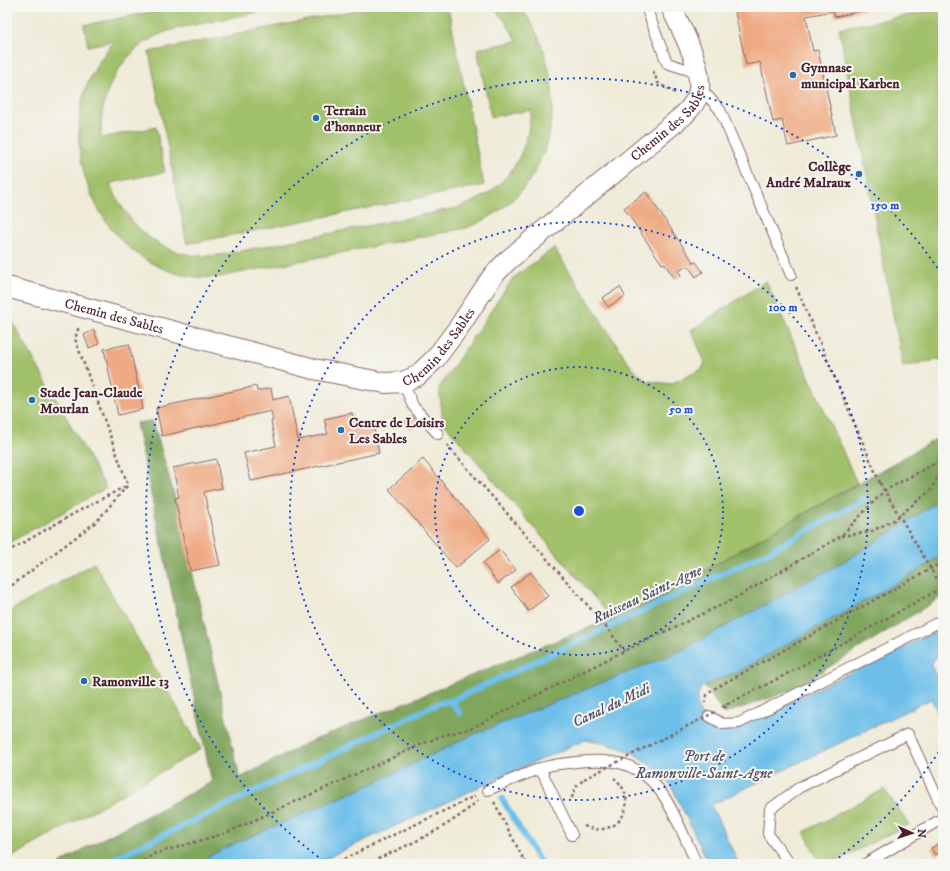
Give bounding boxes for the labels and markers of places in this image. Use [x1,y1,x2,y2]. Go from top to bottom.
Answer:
place label: Gymnase municipal Karben [801,59,900,93]
marker: Gymnase municipal Karben [788,70,798,80]
place label: Terrain d'honneur [323,102,382,136]
marker: Terrain d'honneur [311,113,321,123]
place label: Collège André Malraux [765,158,851,192]
marker: Collège André Malraux [854,169,864,179]
place label: Stade Jean-Claude Mourlan [40,384,143,418]
marker: Stade Jean-Claude Mourlan [27,395,37,405]
place label: Centre de Loisirs Les Sables [349,414,445,448]
marker: Centre de Loisirs Les Sables [336,425,346,435]
centre of rings [572,504,586,518]
place label: Ramonville 13 [92,673,169,691]
marker: Ramonville 13 [79,676,89,686]

